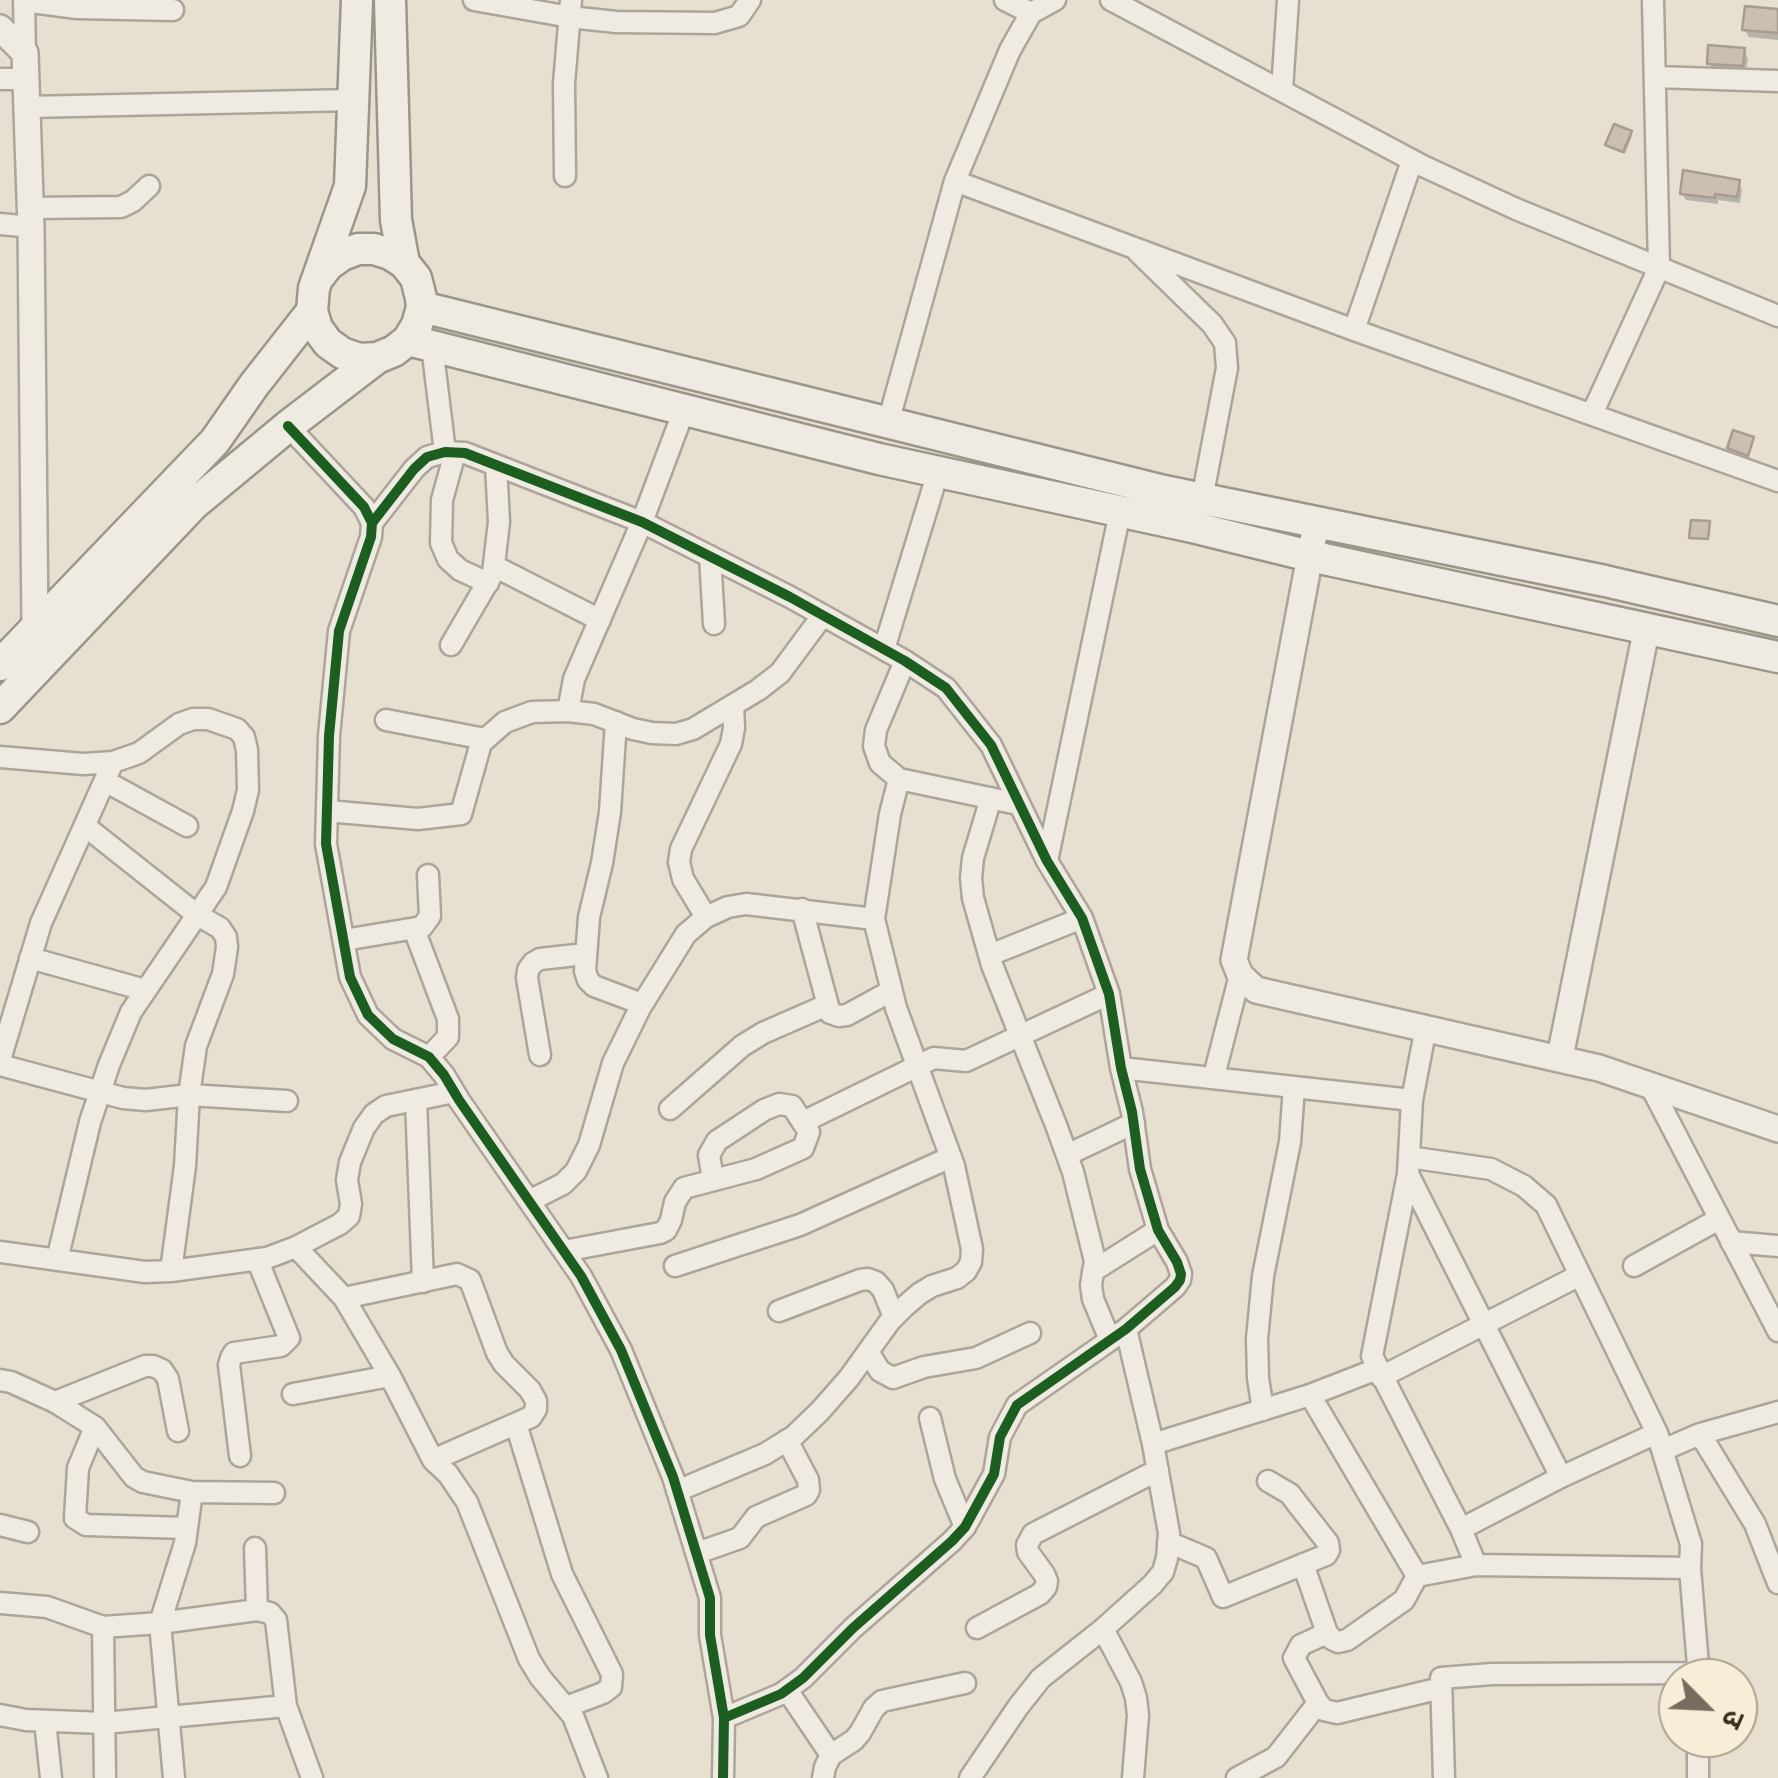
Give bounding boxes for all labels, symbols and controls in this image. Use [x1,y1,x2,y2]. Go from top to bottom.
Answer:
north arrow [1658,1658,1758,1758]
text: उ [1714,1705,1753,1734]

